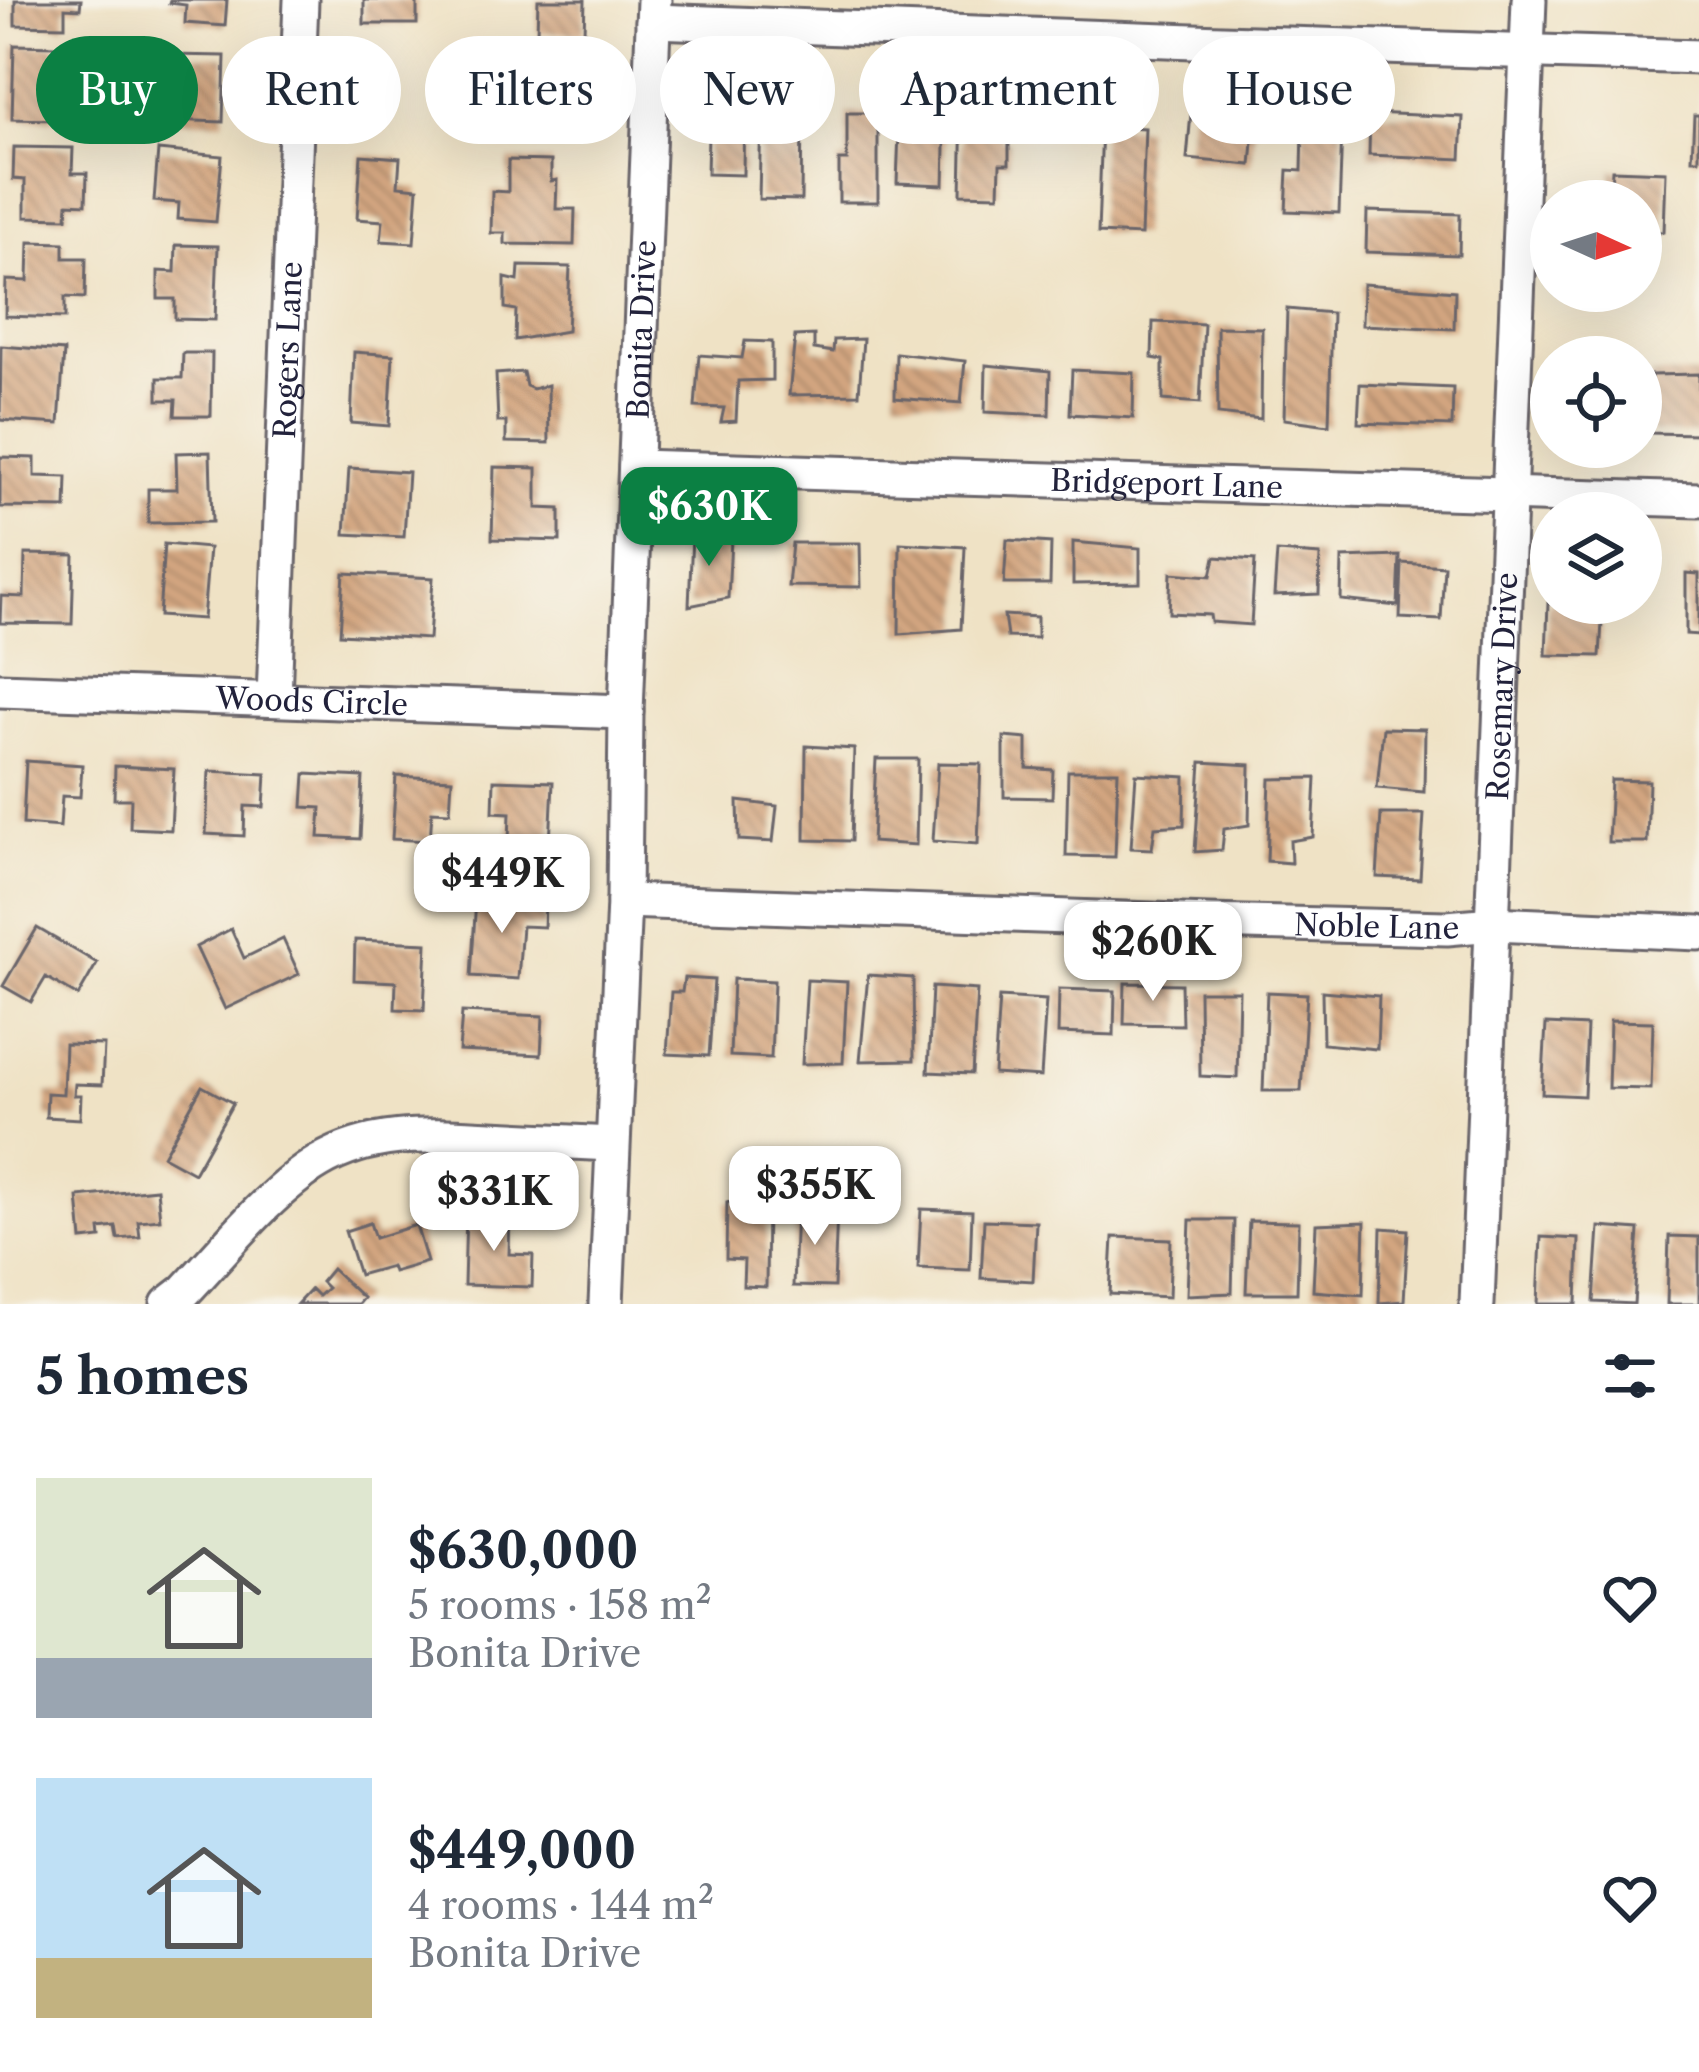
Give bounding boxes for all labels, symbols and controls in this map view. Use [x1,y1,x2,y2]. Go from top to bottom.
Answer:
chip: Buy [36,36,198,144]
chip: Rent [222,36,401,144]
chip: Filters [425,36,636,144]
chip: New [660,36,835,144]
chip: Apartment [859,36,1159,144]
chip: House [1183,36,1395,144]
north arrow [1530,180,1662,312]
map controls [1530,180,1662,624]
street label: Bonita Drive [619,239,663,420]
street label: Rogers Lane [266,261,309,440]
button: locate [1530,336,1662,468]
street label: Bridgeport Lane [1050,461,1284,506]
pin: $630K [625,467,793,569]
text: $630K [647,482,771,530]
button: layers [1530,492,1662,624]
street label: Rosemary Drive [1479,572,1525,801]
street label: Woods Circle [214,679,409,723]
pin: $449K [418,834,586,936]
text: $449K [441,849,563,897]
pin: $260K [1069,902,1237,1004]
street label: Noble Lane [1293,906,1461,947]
text: $260K [1091,917,1215,965]
pin: $355K [731,1146,899,1248]
pin: $331K [410,1152,578,1254]
text: $355K [756,1161,874,1209]
text: $331K [437,1167,551,1215]
icon: filters [1597,1343,1663,1409]
text: 5 homes [36,1345,249,1407]
text: $630,000 [408,1519,639,1581]
icon: home [132,1526,276,1670]
icon: heart [1597,1565,1663,1631]
text: 5 rooms · 158 m² [408,1581,712,1629]
text: Bonita Drive [408,1629,641,1677]
text: $449,000 [408,1819,636,1881]
icon: home [132,1826,276,1970]
icon: heart [1597,1865,1663,1931]
text: 4 rooms · 144 m² [408,1881,714,1929]
text: Bonita Drive [408,1929,641,1977]

